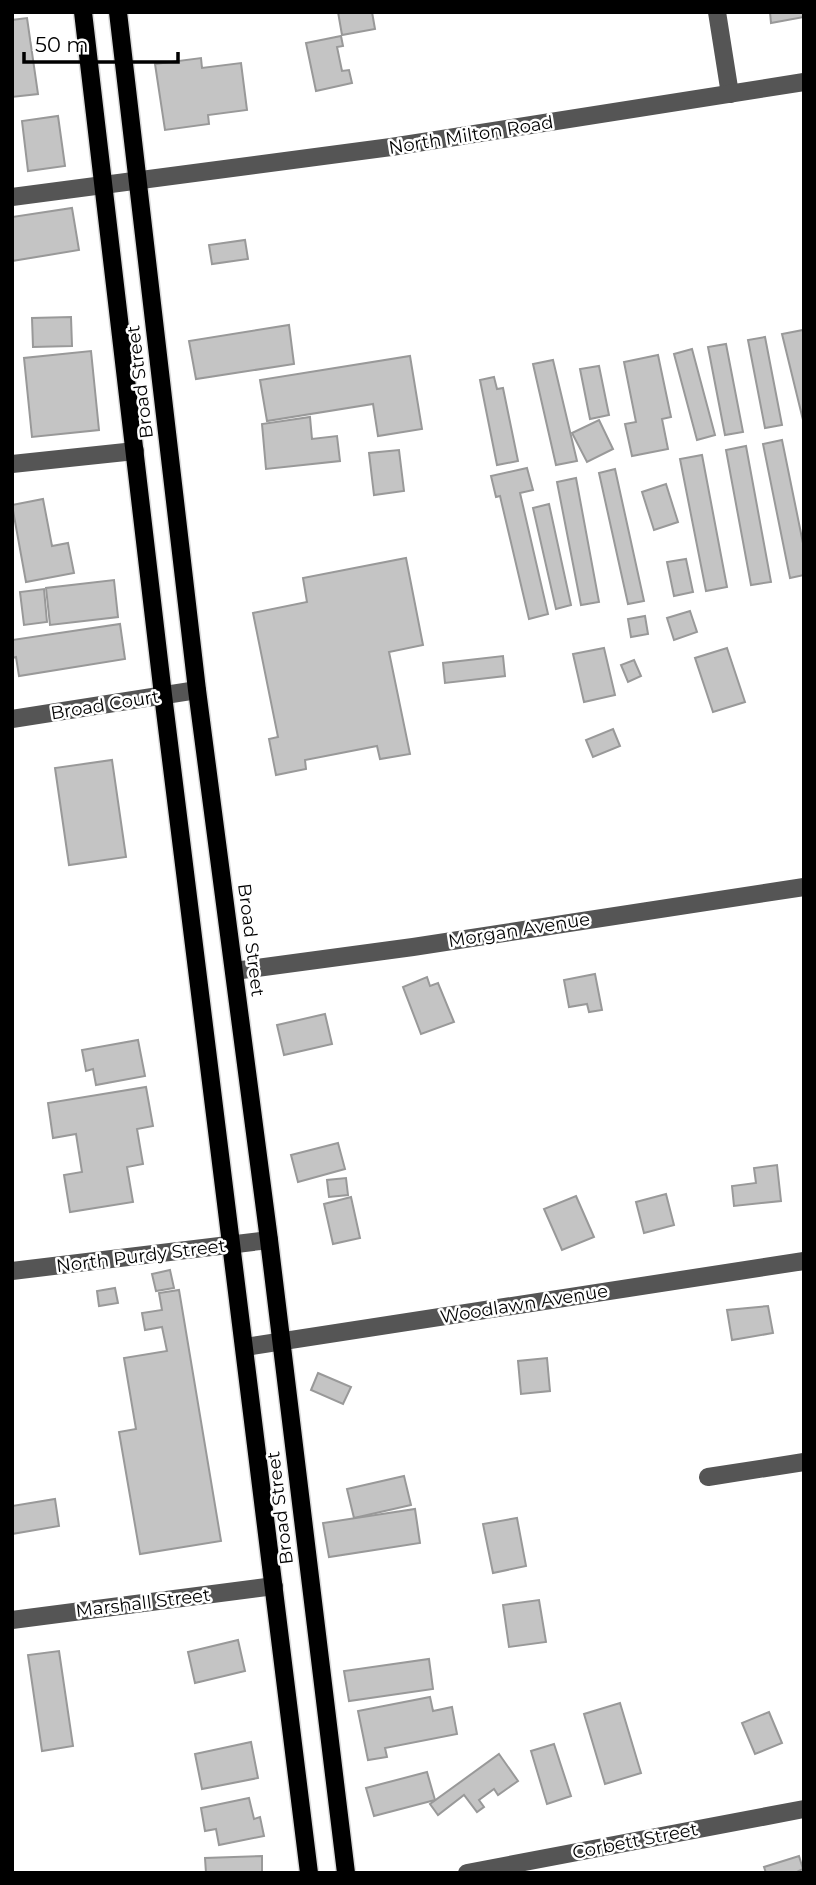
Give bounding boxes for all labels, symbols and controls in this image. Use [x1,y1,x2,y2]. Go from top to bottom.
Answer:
scale bar [24,21,178,65]
text: 50 m [35,32,89,57]
street label: North Milton Road [387,111,555,159]
street label: Broad Street [122,324,158,440]
street label: Broad Court [49,686,161,724]
street label: Broad Street [233,882,269,998]
street label: Morgan Avenue [447,908,592,952]
street label: North Purdy Street [55,1235,227,1277]
street label: Woodlawn Avenue [438,1280,610,1328]
street label: Broad Street [262,1450,298,1566]
street label: Marshall Street [74,1584,212,1622]
street label: Corbett Street [570,1818,700,1864]

